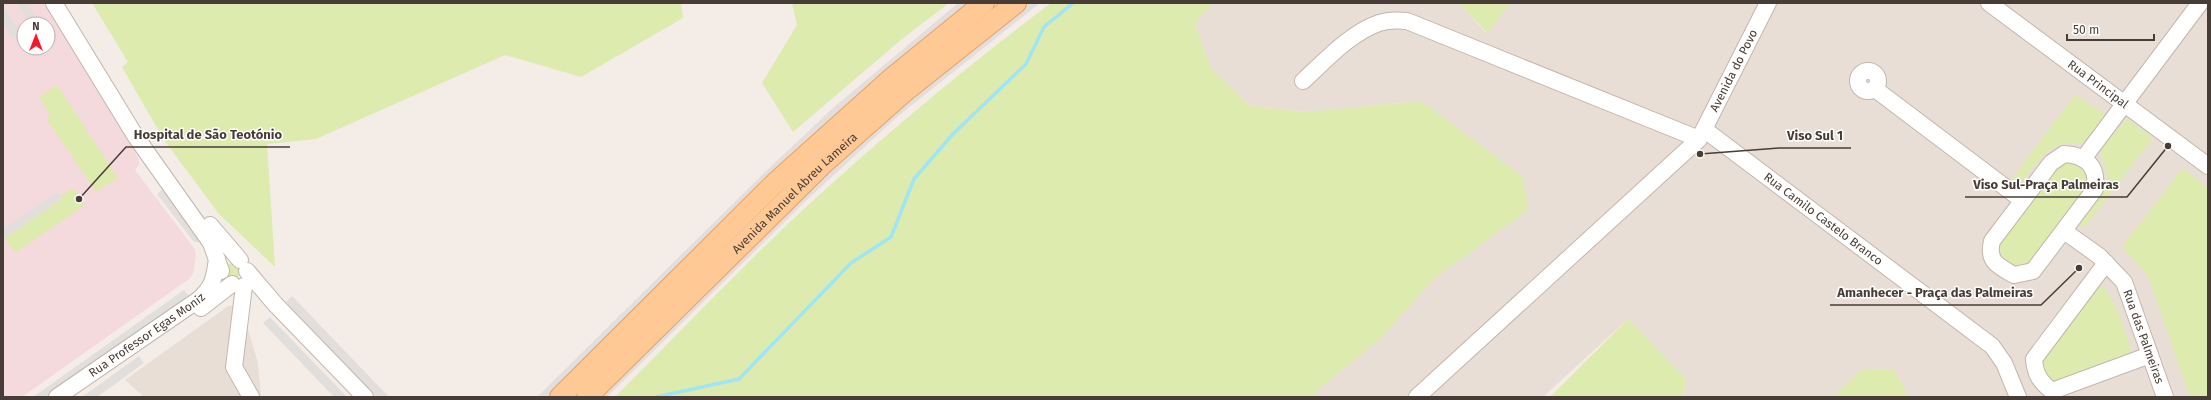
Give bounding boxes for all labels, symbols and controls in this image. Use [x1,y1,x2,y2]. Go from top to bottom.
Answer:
north arrow [16,16,56,56]
scale bar [2067,16,2154,42]
text: N [32,20,40,33]
text: 50 m [2073,23,2099,37]
street label: Avenida do Povo [1707,27,1760,114]
street label: Rua Principal [2065,57,2131,112]
callout: Hospital de São Teotónio [126,122,290,147]
callout: Viso Sul 1 [1779,123,1851,148]
text: Hospital de São Teotónio [134,127,283,142]
text: Viso Sul 1 [1786,128,1843,143]
street label: Avenida Manuel Abreu Lameira [729,130,860,257]
street label: Rua Camilo Castelo Branco [1761,170,1885,268]
callout: Viso Sul-Praça Palmeiras [1965,172,2127,197]
text: Viso Sul-Praça Palmeiras [1972,177,2119,193]
callout: Amanhecer - Praça das Palmeiras [1830,280,2041,305]
text: Amanhecer - Praça das Palmeiras [1836,285,2033,301]
street label: Rua das Palmeiras [2120,288,2167,386]
street label: Rua Professor Egas Moniz [86,290,208,380]

